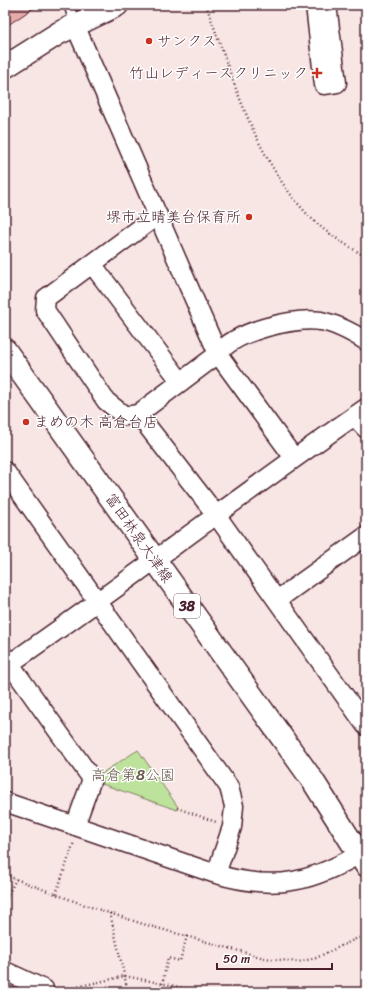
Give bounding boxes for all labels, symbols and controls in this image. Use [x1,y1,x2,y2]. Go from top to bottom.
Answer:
place label: サンクス [157,28,217,54]
marker: サンクス [144,36,154,46]
place label: 竹山レディースクリニック [129,60,308,86]
marker: 竹山レディースクリニック [311,67,323,79]
place label: 堺市立晴美台保育所 [106,204,241,230]
marker: 堺市立晴美台保育所 [244,212,254,222]
place label: まめの木 高倉台店 [34,409,158,435]
marker: まめの木 高倉台店 [21,417,31,427]
street label: 富田林泉大津線 [98,488,180,588]
road number: 38 [174,594,200,618]
park label: 高倉第8公園 [91,762,175,788]
scale bar [217,945,332,971]
text: 50 m [223,948,250,970]

